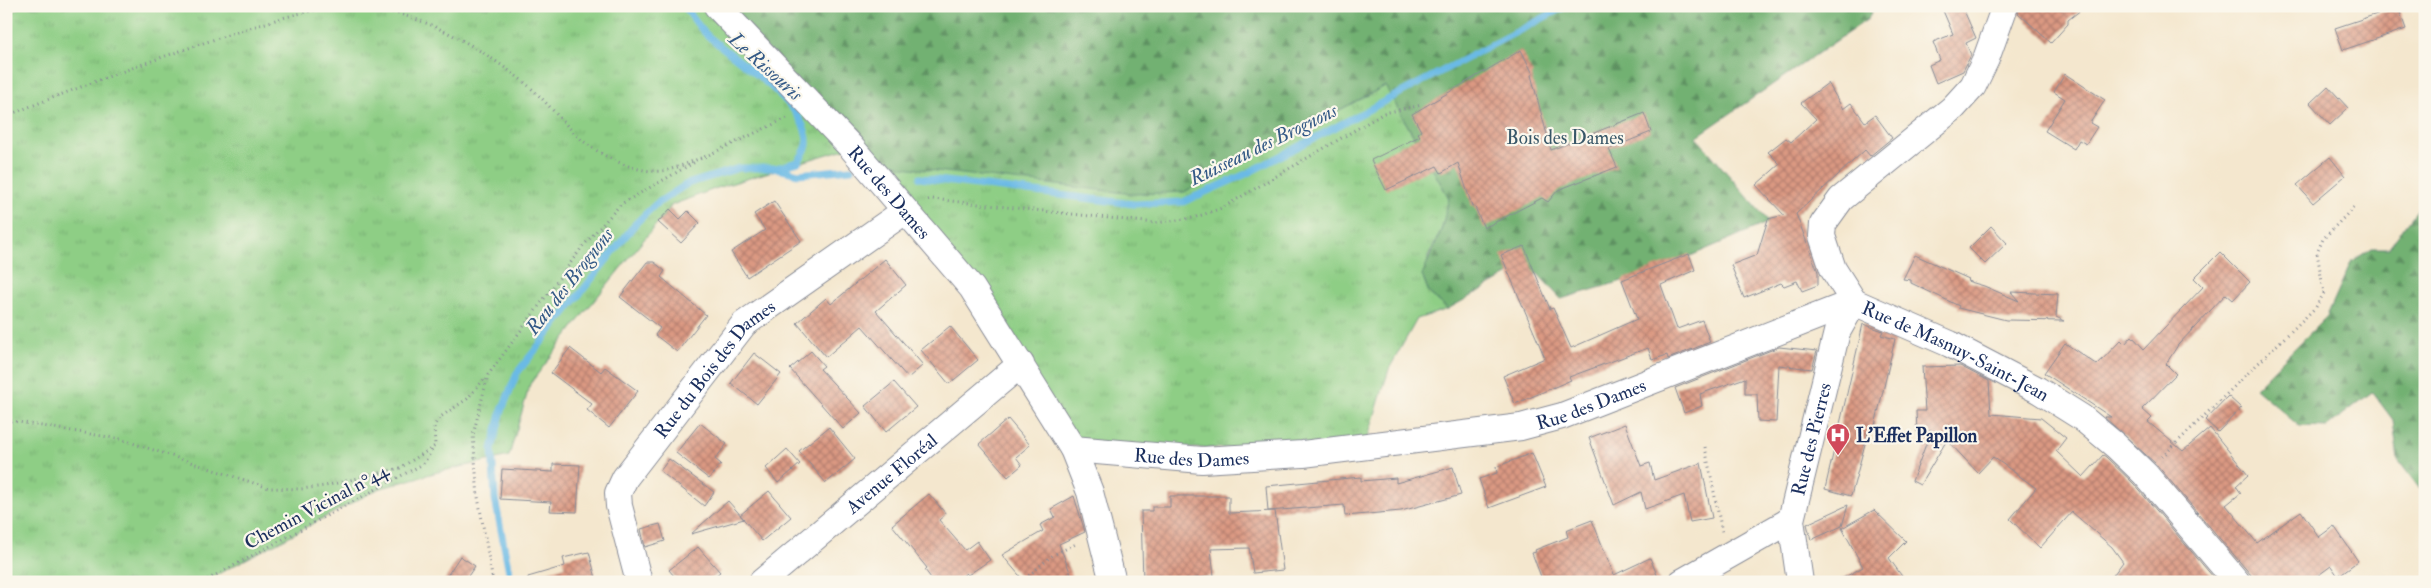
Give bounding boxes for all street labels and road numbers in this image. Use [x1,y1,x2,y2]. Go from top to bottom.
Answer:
street label: Rue des Dames [842,141,936,244]
street label: Rue du Bois des Dames [649,295,780,443]
street label: Rue de Masnuy-Saint-Jean [1858,296,2054,407]
street label: Rue des Dames [1534,373,1650,435]
street label: Rue des Pierres [1786,380,1837,498]
street label: Avenue Floréal [840,428,943,520]
street label: Rue des Dames [1133,443,1250,473]
street label: Chemin Vicinal n°44 [240,458,393,555]

